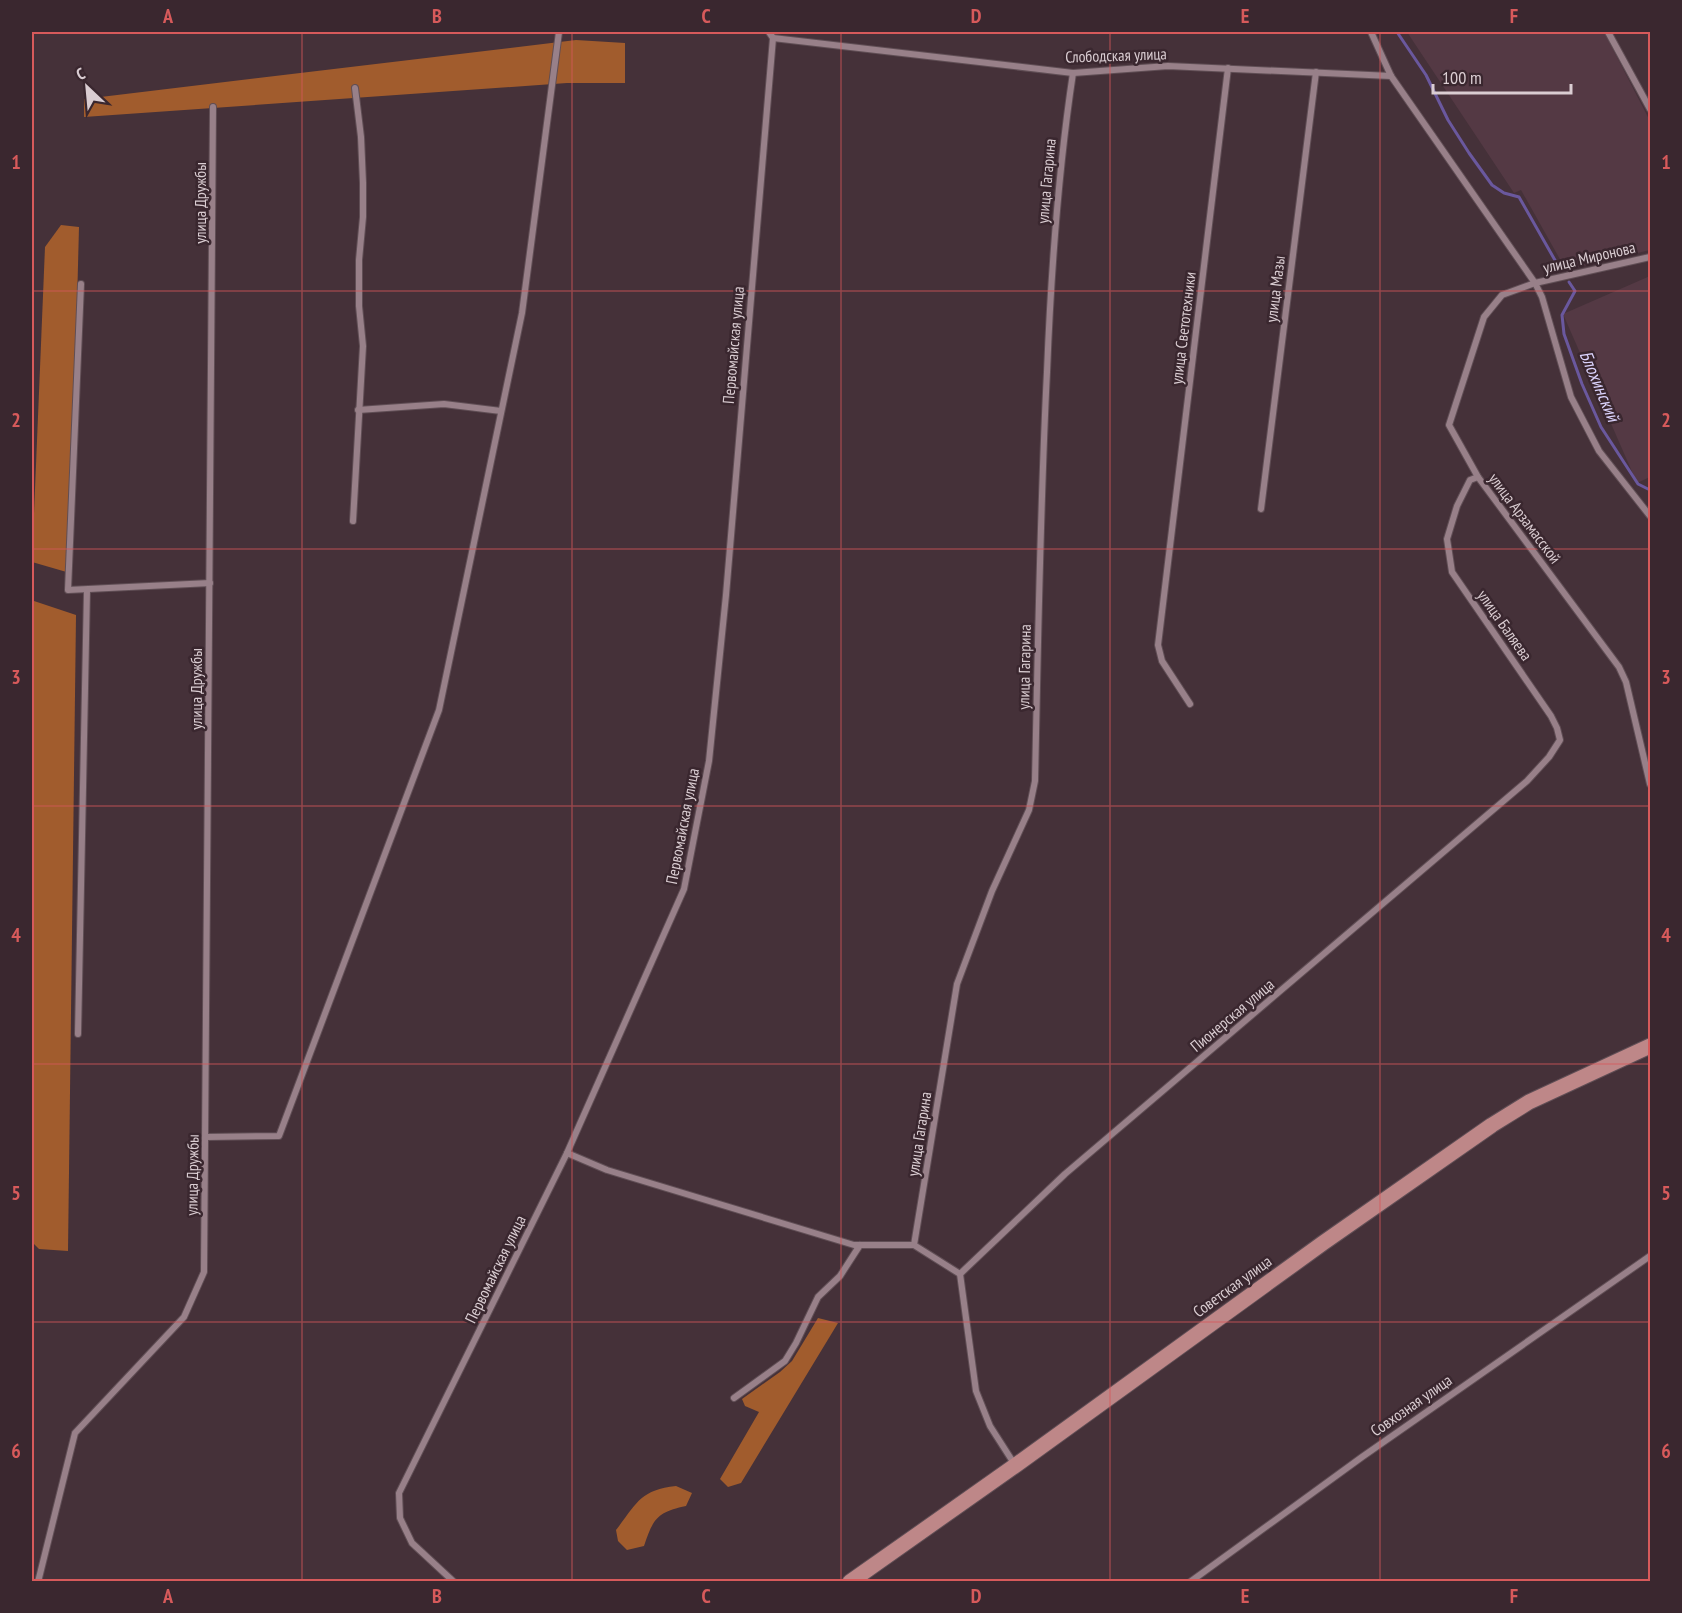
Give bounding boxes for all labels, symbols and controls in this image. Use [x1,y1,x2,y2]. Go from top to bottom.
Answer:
text: A [162,3,174,29]
text: B [432,3,442,29]
text: C [701,3,711,29]
text: D [971,3,982,29]
text: E [1241,3,1249,29]
text: F [1510,3,1518,29]
street label: Слободская улица [1065,43,1167,67]
north arrow [57,57,117,117]
scale bar [1433,57,1571,95]
text: С [73,63,89,84]
text: 100 m [1442,66,1482,89]
street label: улица Гагарина [1032,138,1060,224]
text: 1 [11,149,21,175]
text: 1 [1661,149,1671,175]
street label: улица Дружбы [190,162,210,244]
street label: улица Миронова [1541,237,1637,277]
street label: улица Мазы [1261,255,1289,323]
street label: улица Светотехники [1166,271,1200,385]
street label: Первомайская улица [718,285,748,405]
water label: Блохинский [1575,347,1626,427]
text: 2 [11,407,21,433]
text: 2 [1661,407,1671,433]
street label: улица Арзамасской [1484,469,1566,567]
street label: улица Баляева [1473,586,1537,664]
street label: улица Гагарина [1013,624,1035,710]
street label: улица Дружбы [186,648,206,730]
text: 3 [11,664,21,690]
text: 3 [1661,664,1671,690]
street label: Первомайская улица [661,766,703,886]
text: 4 [11,922,21,948]
text: 4 [1661,922,1671,948]
street label: Пионерская улица [1186,974,1278,1056]
street label: улица Гагарина [902,1090,936,1178]
street label: улица Дружбы [181,1134,203,1216]
text: 5 [11,1180,21,1206]
text: 5 [1661,1180,1671,1206]
street label: Первомайская улица [460,1212,530,1326]
street label: Советская улица [1189,1251,1275,1321]
street label: Совхозная улица [1366,1370,1456,1440]
text: 6 [11,1438,21,1464]
text: 6 [1661,1438,1671,1464]
text: A [162,1583,174,1609]
text: B [432,1583,442,1609]
text: C [701,1583,711,1609]
text: D [971,1583,982,1609]
text: E [1241,1583,1249,1609]
text: F [1510,1583,1518,1609]

